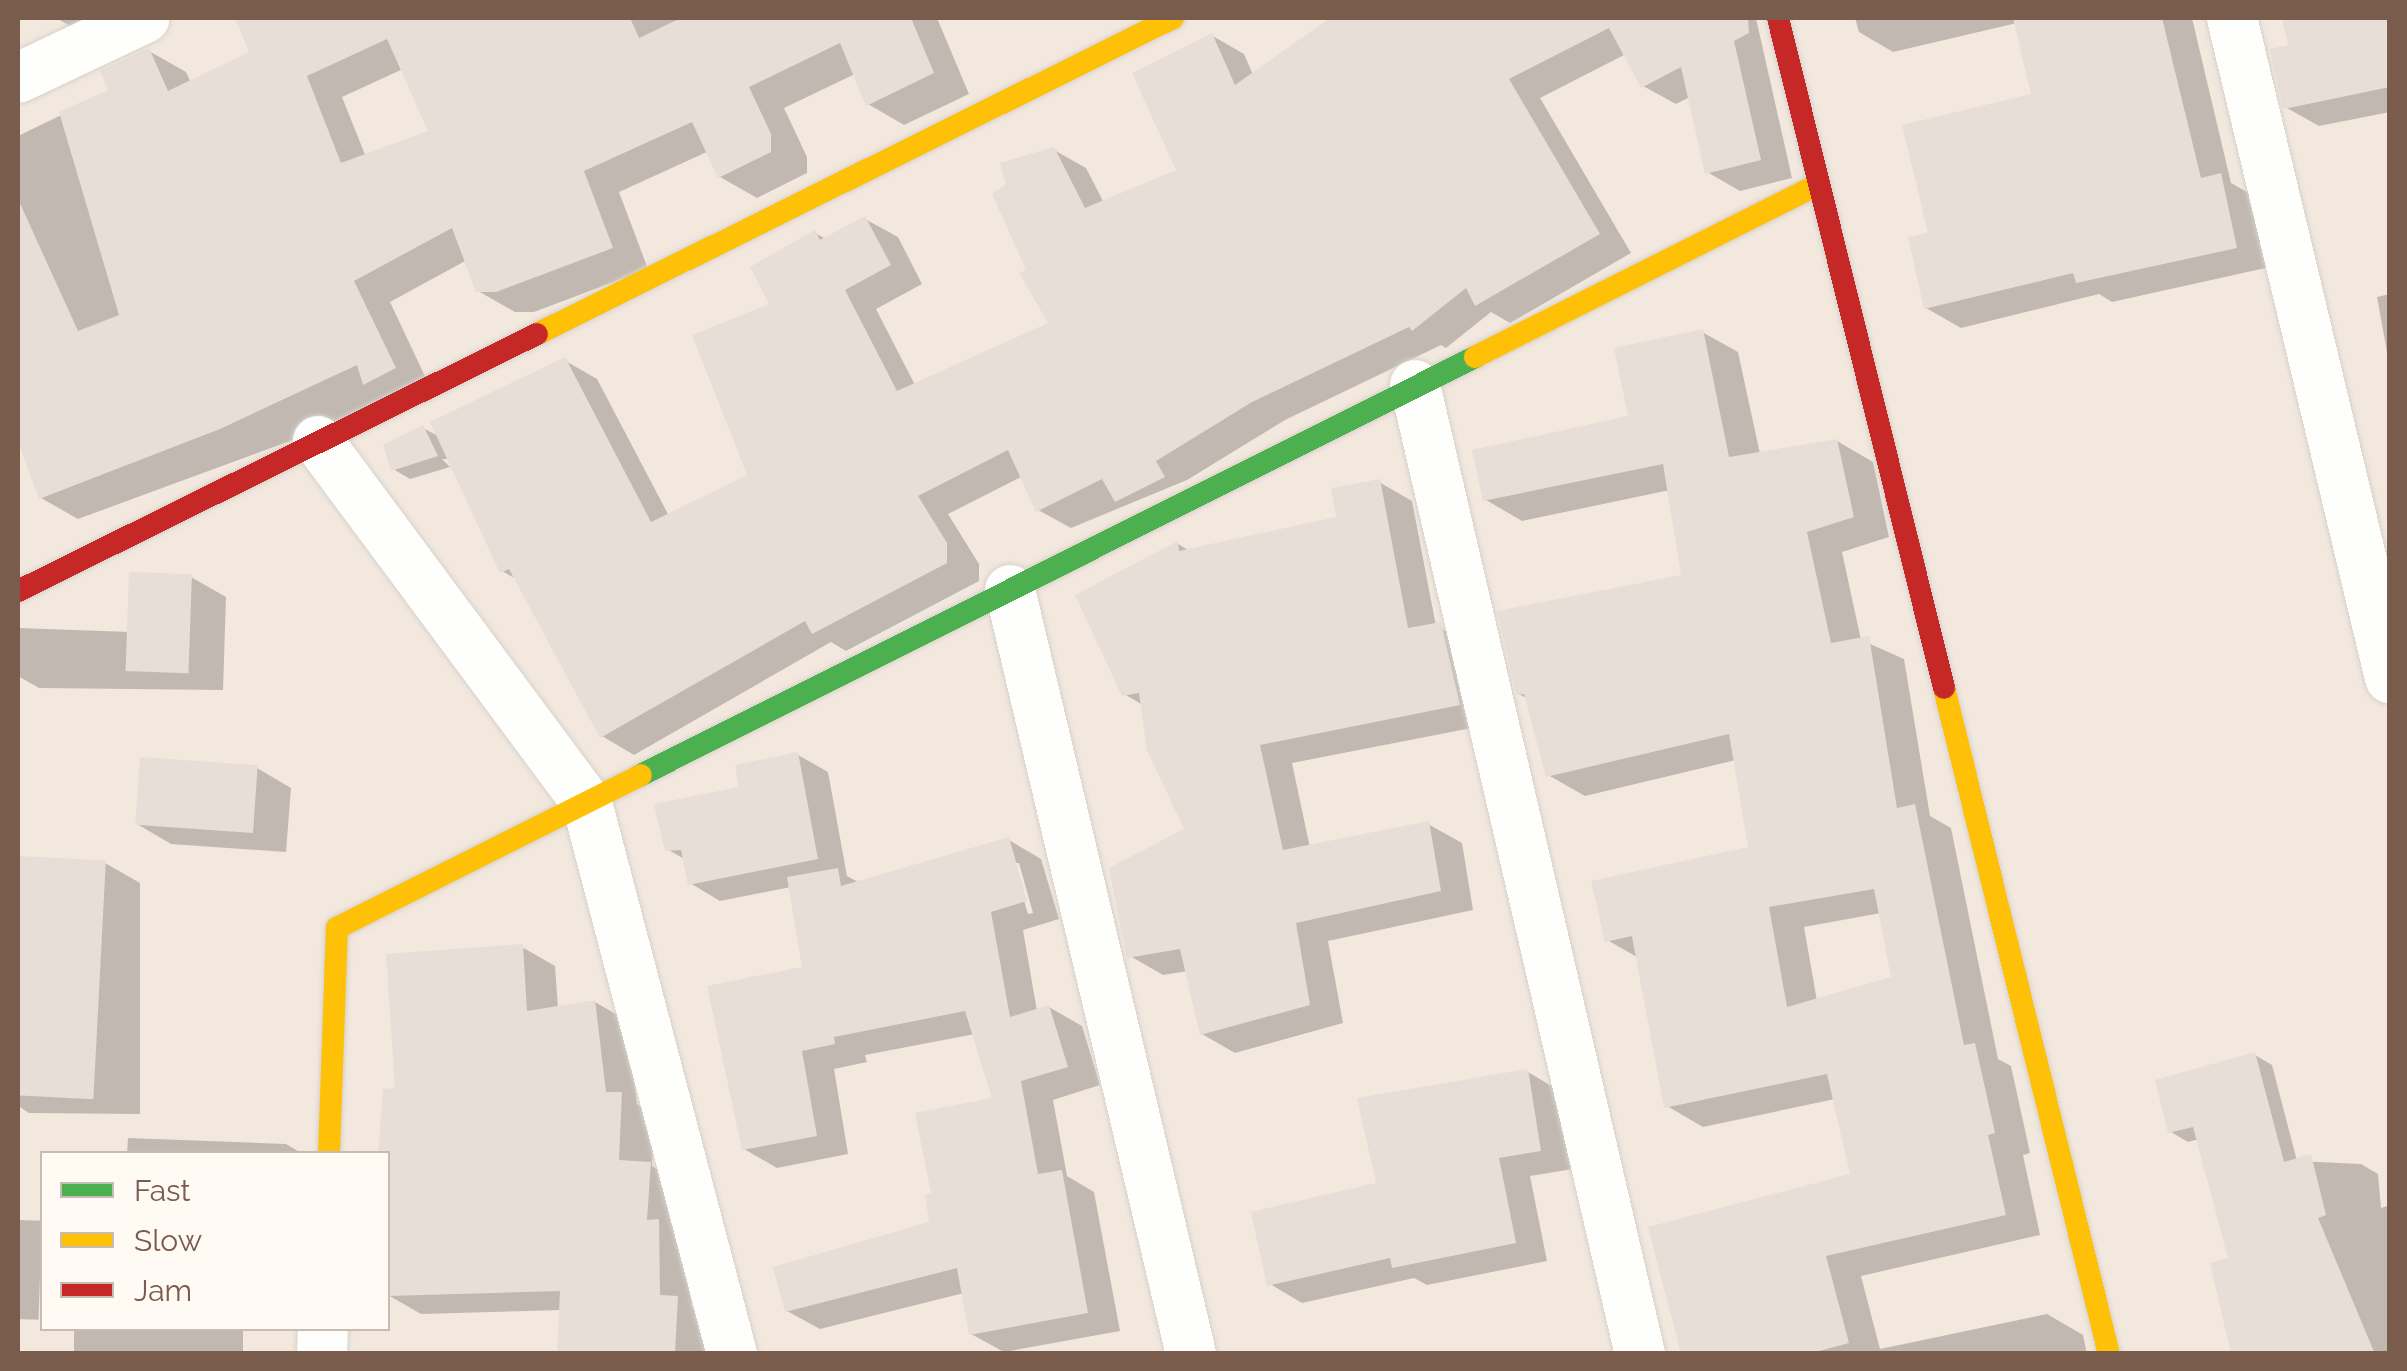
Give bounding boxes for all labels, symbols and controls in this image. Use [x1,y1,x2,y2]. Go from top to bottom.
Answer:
legend [40,1151,390,1331]
text: Fast [134,1173,191,1208]
text: Slow [134,1223,202,1258]
text: Jam [134,1273,192,1308]

